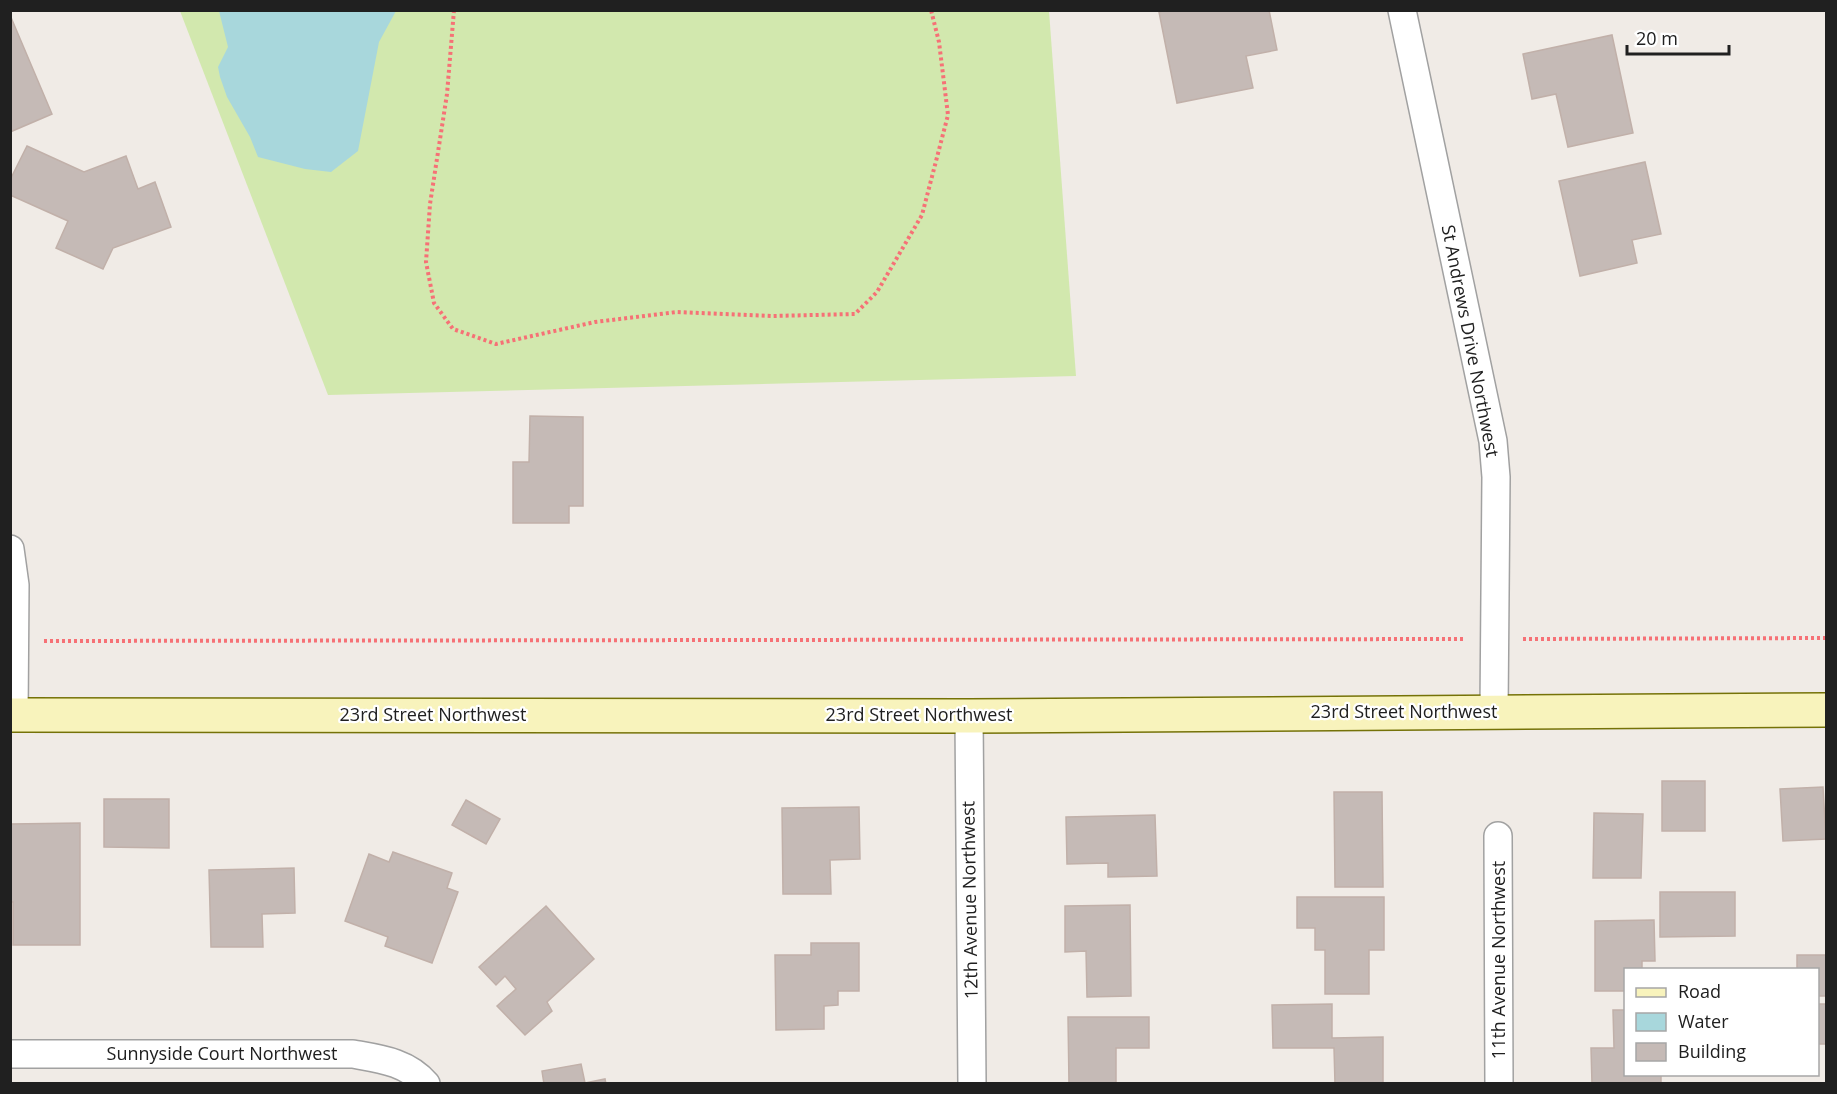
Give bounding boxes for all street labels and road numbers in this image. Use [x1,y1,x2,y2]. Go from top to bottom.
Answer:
street label: St Andrews Drive Northwest [1437,223,1505,459]
street label: 23rd Street Northwest [1311,699,1497,723]
street label: 23rd Street Northwest [340,702,526,726]
street label: 23rd Street Northwest [826,702,1012,726]
street label: 12th Avenue Northwest [955,801,983,999]
street label: 11th Avenue Northwest [1486,861,1510,1059]
street label: Sunnyside Court Northwest [107,1041,337,1065]

